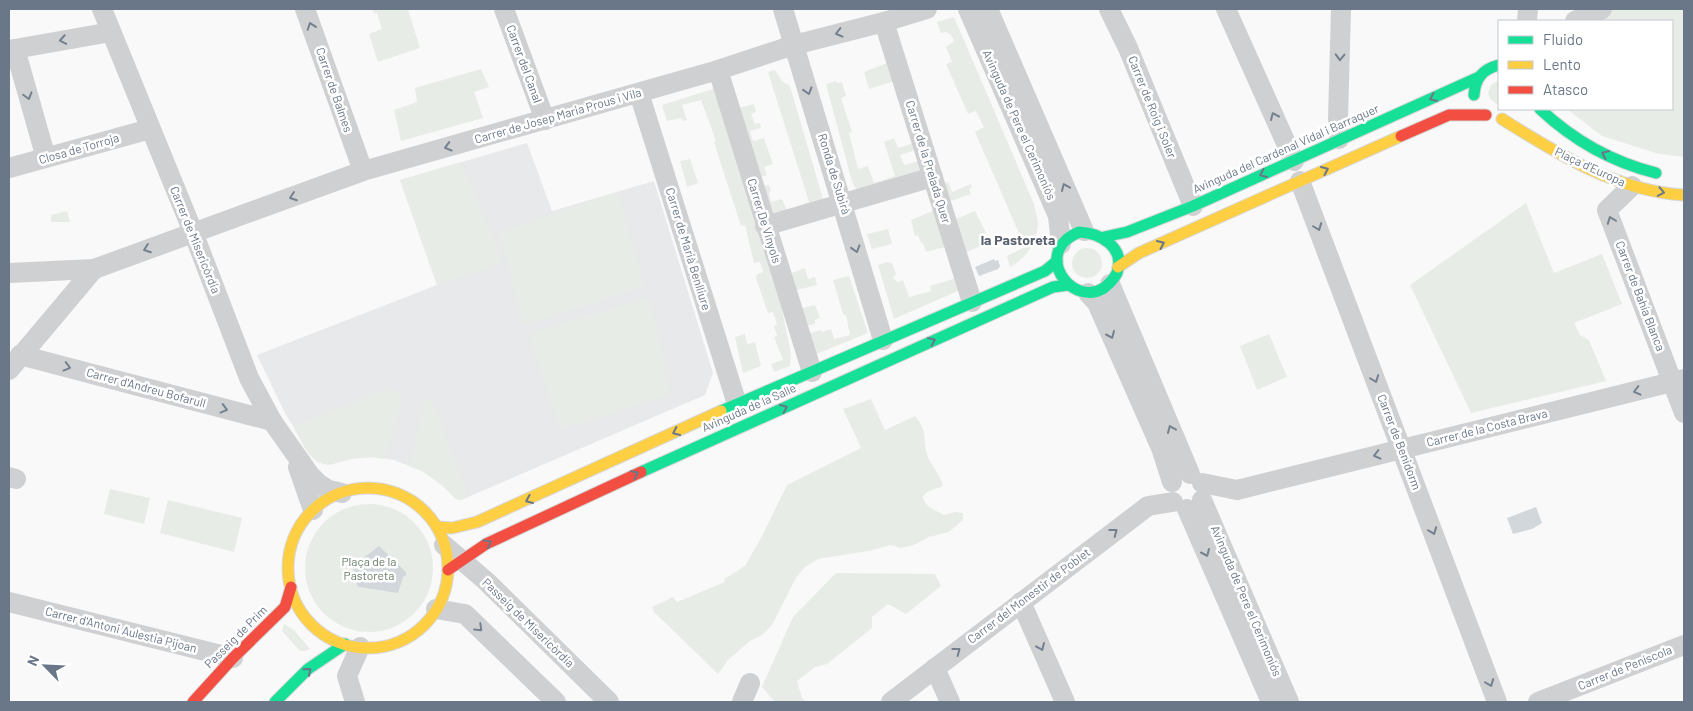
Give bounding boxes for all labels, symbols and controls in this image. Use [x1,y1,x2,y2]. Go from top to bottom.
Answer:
legend [1498,20,1673,110]
one-way arrow [307,23,317,31]
street label: Carrer del Canal [504,23,546,105]
one-way arrow [834,27,843,38]
text: Fluido [1543,30,1583,48]
one-way arrow [59,35,67,45]
street label: Carrer de Balmes [314,45,356,134]
street label: Avinguda de Pere el Cerimoniós [980,47,1059,202]
street label: Carrer de Roig i Soler [1126,54,1180,160]
one-way arrow [1334,54,1345,62]
text: Lento [1543,55,1581,73]
text: Atasco [1543,80,1588,98]
street label: Carrer de Josep Maria Prous i Vila [473,84,643,146]
one-way arrow [803,87,813,95]
one-way arrow [23,92,33,100]
one-way arrow [1429,92,1438,103]
street label: Carrer de la Prelada Quer [904,99,955,225]
street label: Avinguda del Cardenal Vidal i Barraquer [1190,100,1381,196]
one-way arrow [1270,112,1280,121]
street label: Closa de Torroja [37,130,121,166]
street label: Ronda de Subirà [816,131,854,216]
one-way arrow [444,142,452,152]
street label: Plaça d'Europa [1553,144,1628,189]
one-way arrow [1601,149,1610,160]
one-way arrow [1320,166,1329,177]
one-way arrow [1259,168,1268,179]
street label: Carrer De Vinyols [745,176,785,265]
one-way arrow [1060,183,1071,192]
street label: Carrer de Misericòrdia [168,184,224,295]
street label: Carrer de Marià Benlliure [664,186,714,312]
one-way arrow [1657,187,1666,197]
one-way arrow [289,191,297,201]
one-way arrow [1607,217,1617,225]
one-way arrow [1312,222,1322,231]
district label: la Pastoreta [981,231,1055,248]
one-way arrow [1156,239,1165,250]
street label: Carrer de Bahía Blanca [1613,239,1668,353]
one-way arrow [143,243,152,253]
one-way arrow [851,245,861,253]
one-way arrow [1105,330,1116,339]
one-way arrow [927,337,936,348]
one-way arrow [63,361,72,372]
street label: Carrer d'Andreu Bofarull [85,364,207,410]
one-way arrow [1369,374,1379,383]
street label: Avinguda de la Salle [699,380,798,434]
one-way arrow [1632,385,1641,396]
street label: Carrer de Benidorm [1375,392,1425,492]
one-way arrow [220,403,229,414]
one-way arrow [779,403,788,414]
street label: Carrer de la Costa Brava [1425,405,1549,449]
one-way arrow [1167,425,1178,434]
one-way arrow [672,426,681,437]
one-way arrow [1373,449,1382,460]
one-way arrow [630,470,639,481]
one-way arrow [525,493,534,504]
street label: Avinguda de Pere el Cerimoniós [1209,523,1285,678]
one-way arrow [1427,526,1437,535]
one-way arrow [1108,529,1117,537]
one-way arrow [483,539,492,549]
street label: Carrer del Monestir de Poblet [964,545,1092,646]
one-way arrow [1200,548,1211,557]
park label: Plaça de la Pastoreta [341,554,397,582]
street label: Passeig de Misericòrdia [480,575,577,670]
street label: Passeig de Prim [201,602,270,670]
street label: Carrer d'Antoni Aulestia Pijoan [44,603,198,655]
one-way arrow [474,622,483,631]
north arrow [20,641,70,691]
one-way arrow [1034,642,1045,651]
street label: Carrer de Peníscola [1576,642,1674,692]
one-way arrow [951,649,960,657]
text: N [23,653,42,668]
one-way arrow [302,668,311,676]
one-way arrow [1483,678,1494,687]

